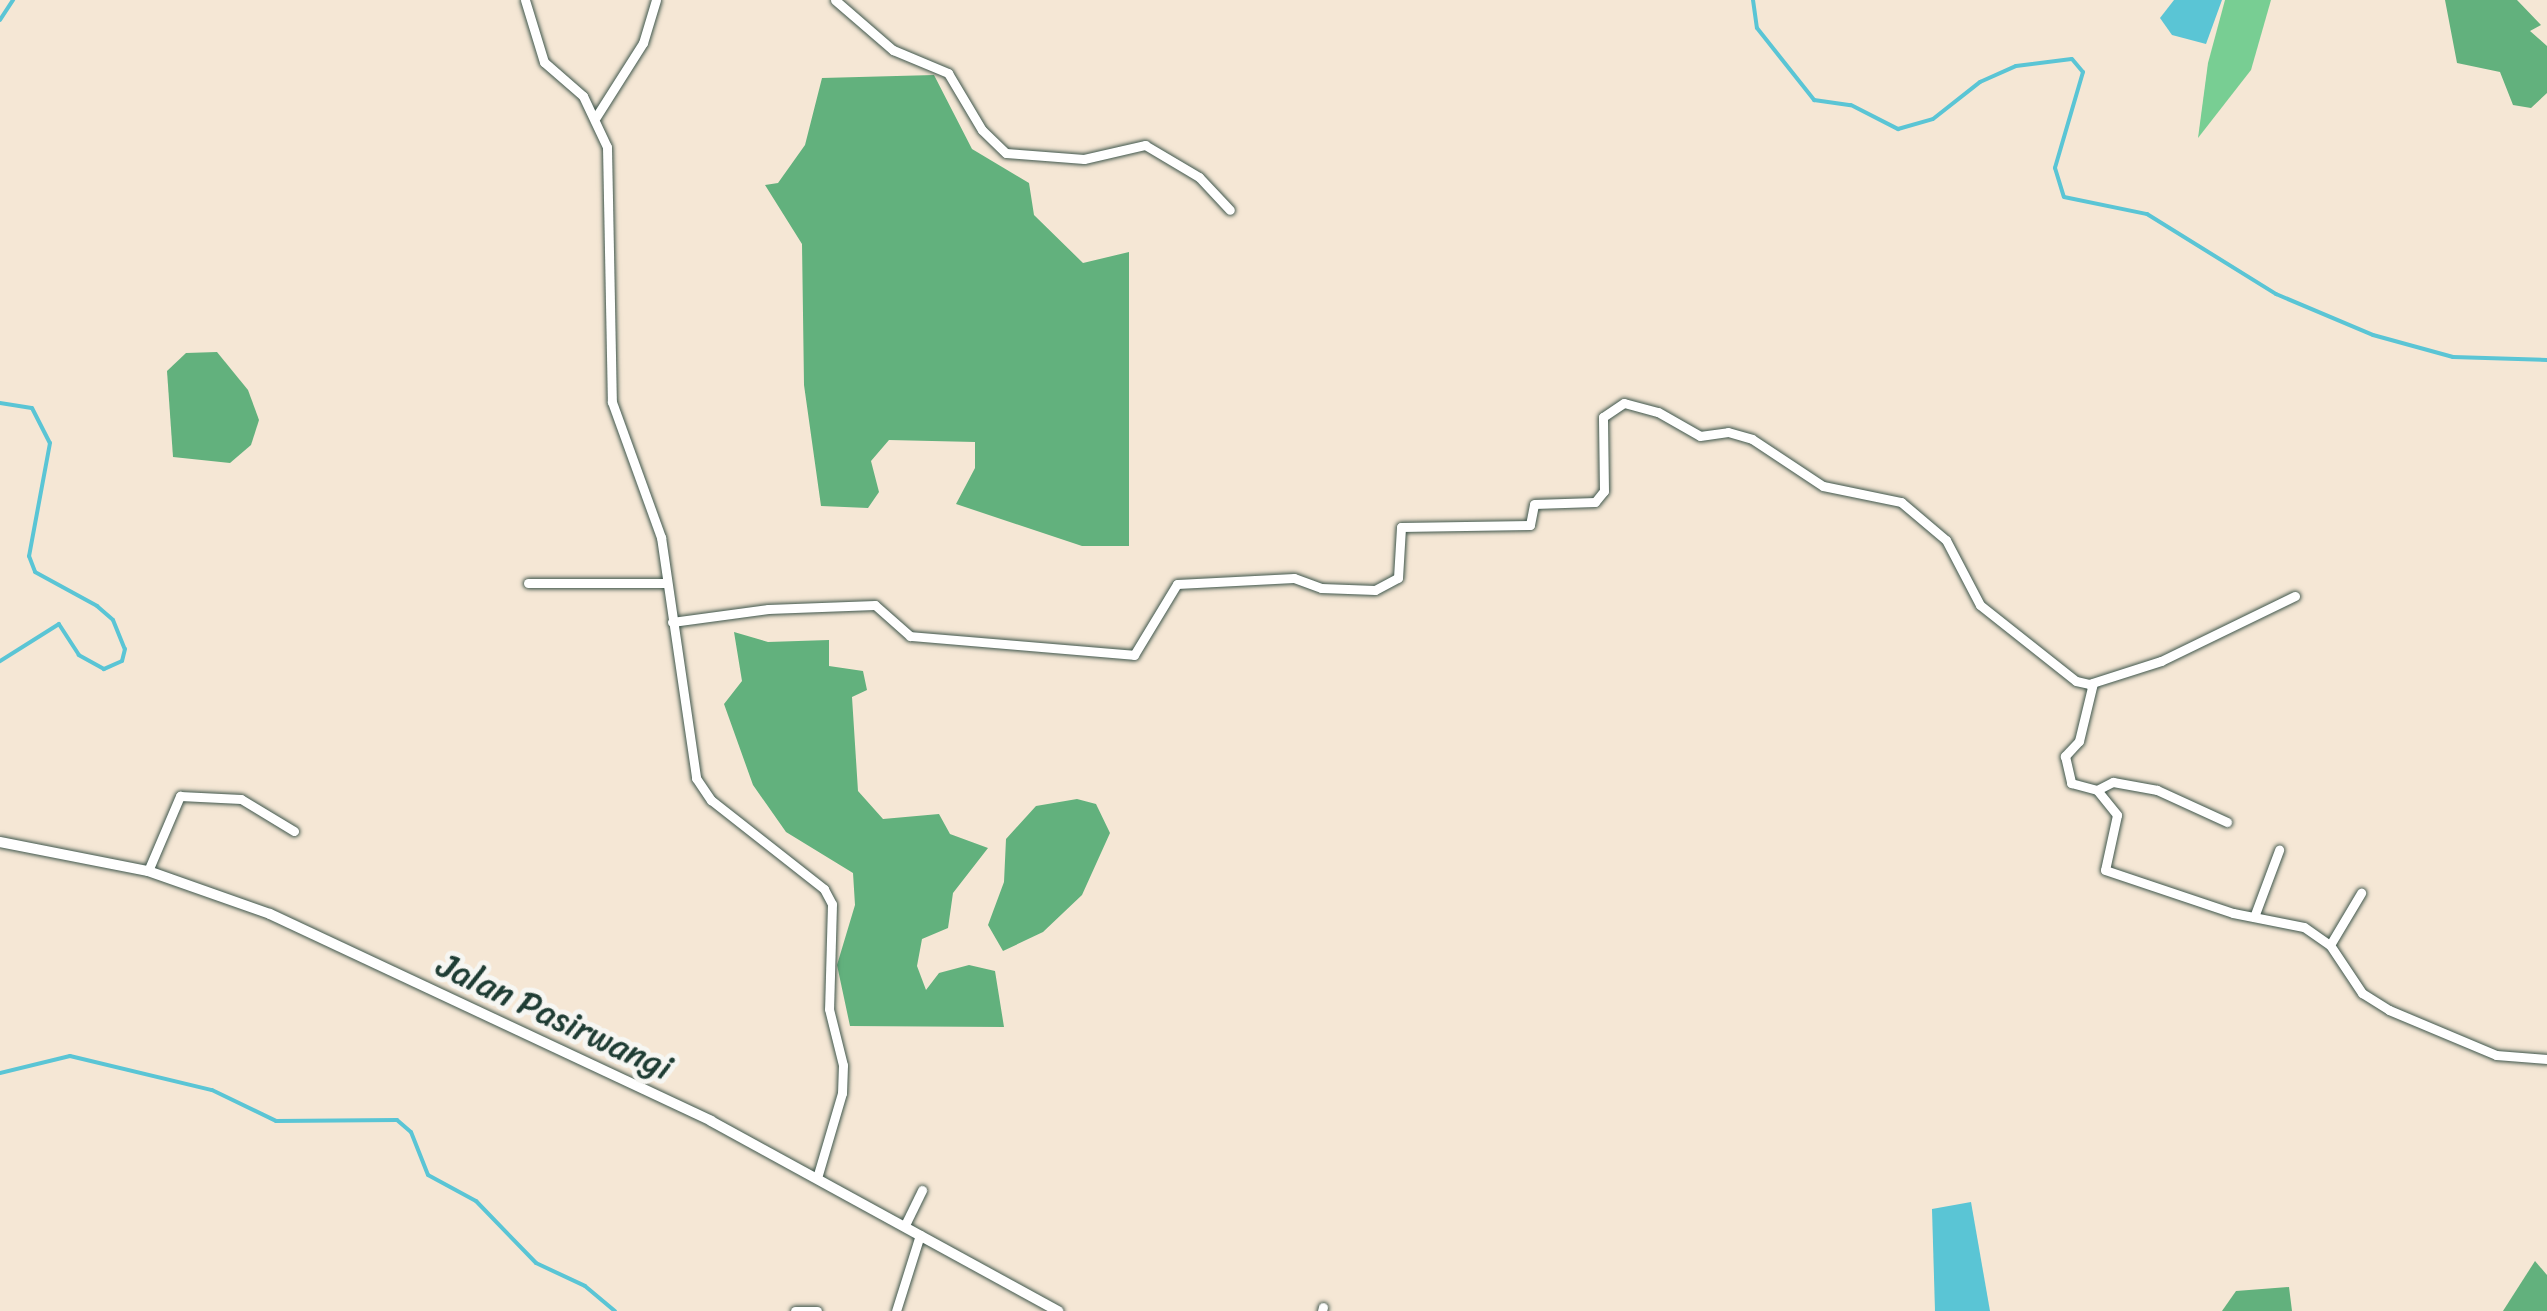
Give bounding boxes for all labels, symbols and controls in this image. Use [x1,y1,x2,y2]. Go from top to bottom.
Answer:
street label: Jalan Pasirwangi [430,943,680,1089]

